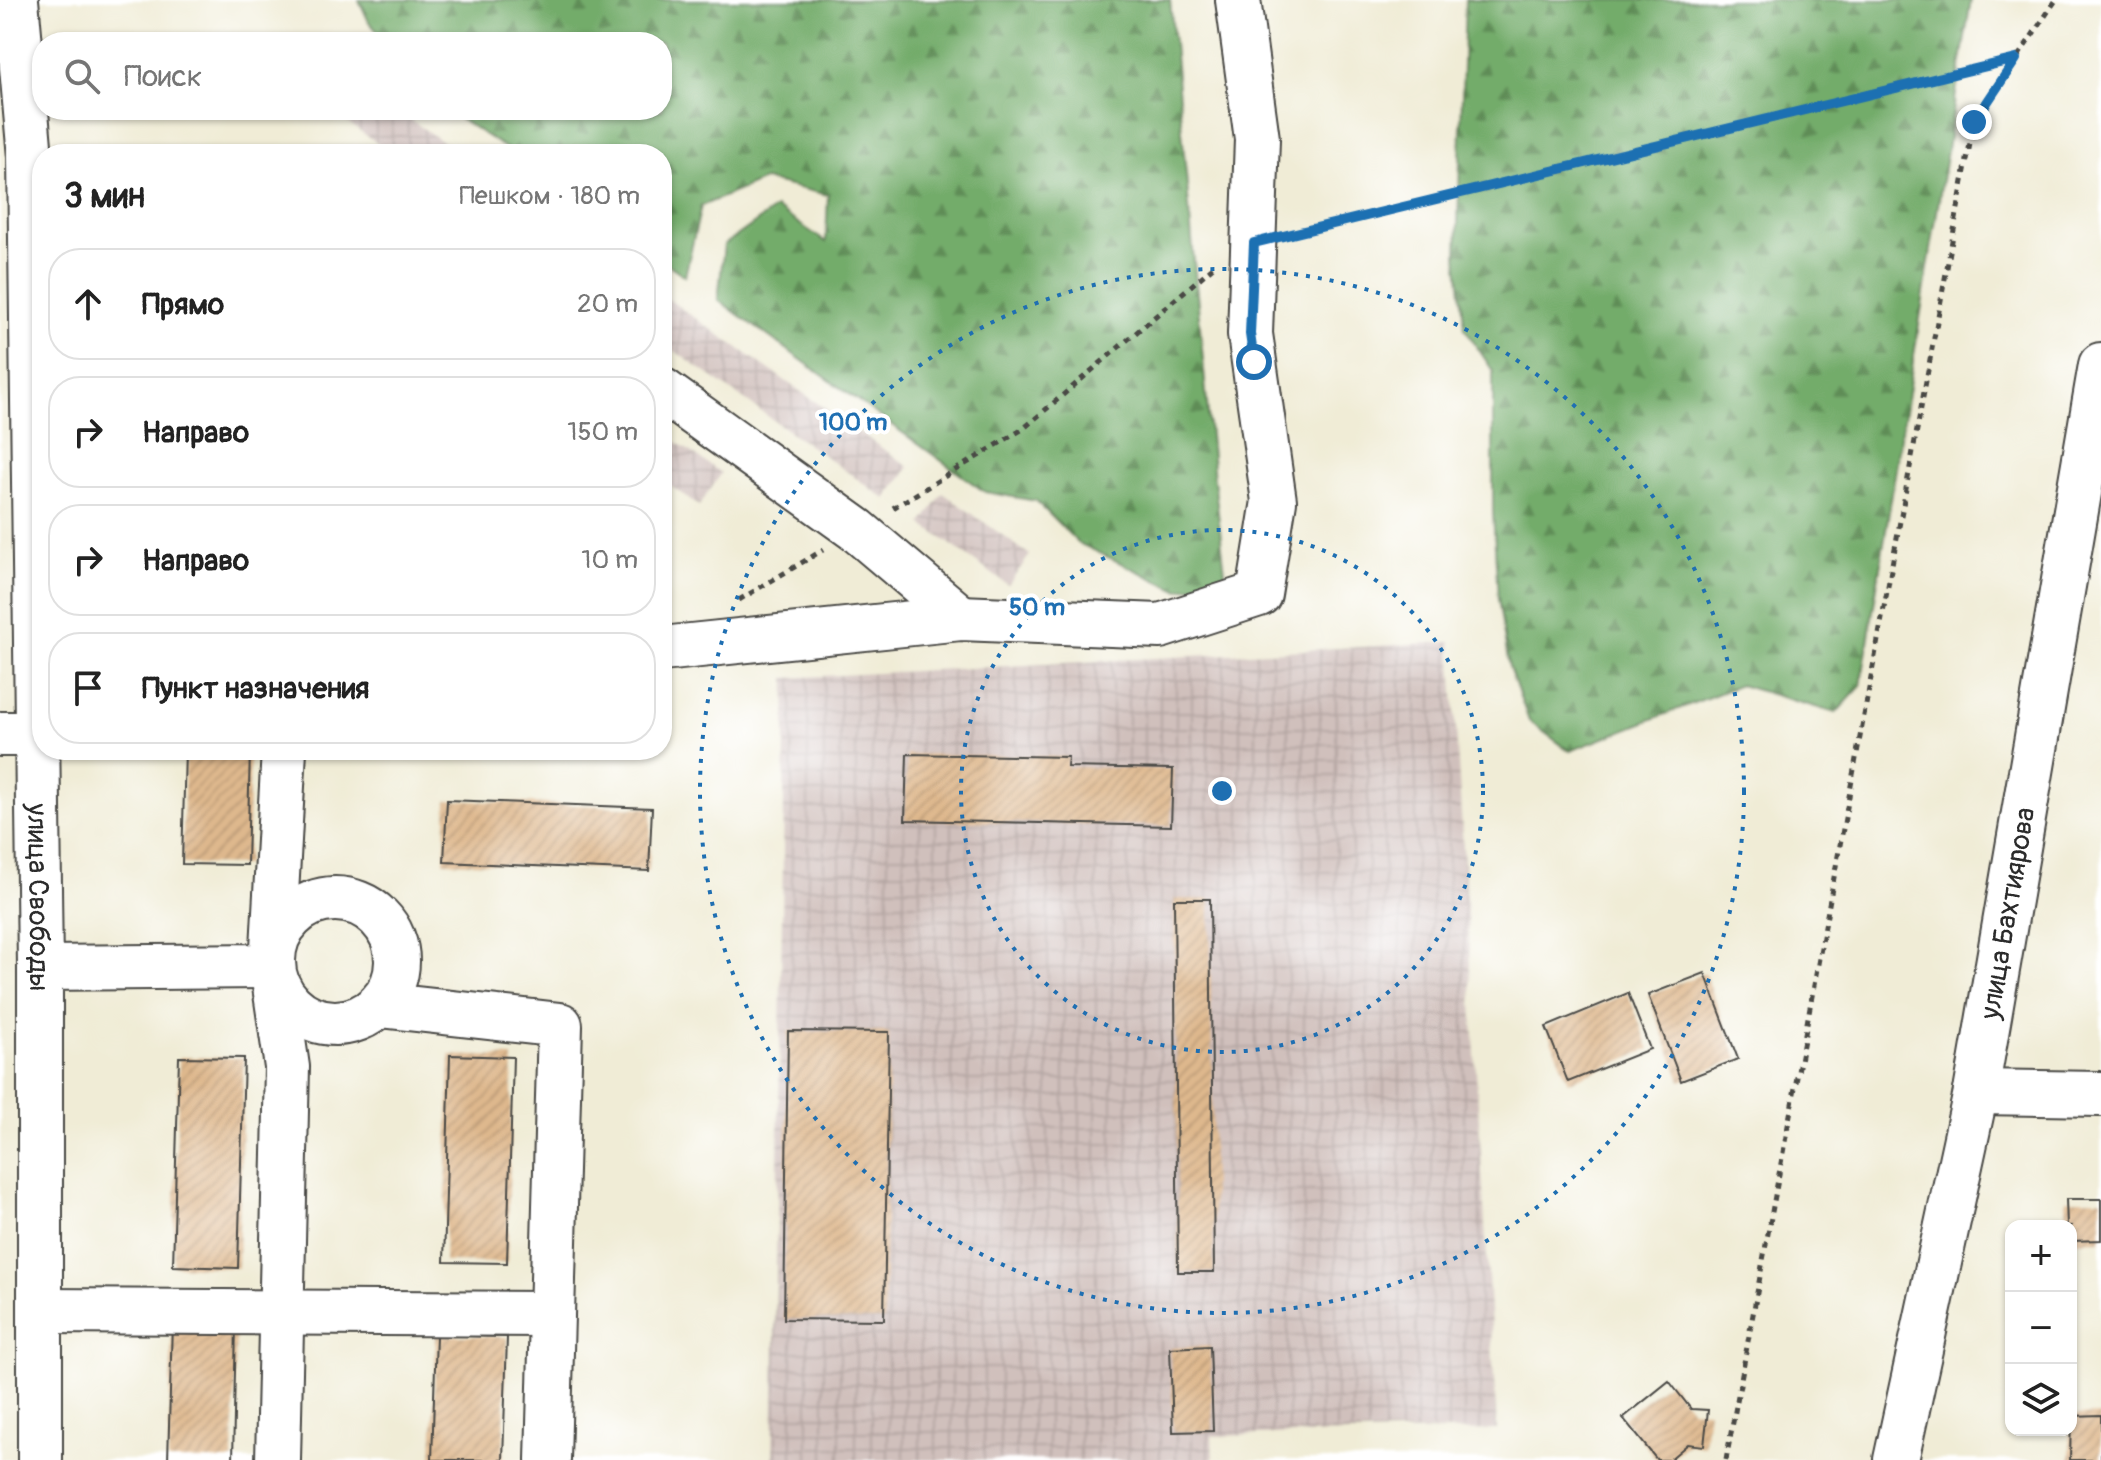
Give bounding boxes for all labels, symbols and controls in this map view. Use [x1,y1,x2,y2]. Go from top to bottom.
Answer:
search box [32,32,672,120]
icon: search [60,54,104,98]
text: Поиск [124,58,202,95]
route end [1956,104,1992,140]
text: 3 мин [64,175,145,218]
text: Пешком · 180 m [459,180,640,212]
icon: ahead [66,282,110,326]
text: Прямо [142,286,224,323]
text: 20 m [577,288,638,320]
route start [1236,344,1272,380]
text: 100 m [819,408,887,437]
icon: right [66,410,110,454]
text: Направо [142,414,249,451]
text: 150 m [567,416,638,448]
icon: right [66,538,110,582]
text: Направо [142,542,249,579]
text: 10 m [581,544,638,576]
text: 50 m [1009,593,1065,622]
icon: arrive [66,666,110,710]
text: Пункт назначения [142,670,369,707]
centre of rings [1208,777,1236,805]
street label: улица Свободы [19,802,56,991]
street label: улица Бахтиярова [1973,805,2044,1023]
map controls [2005,1220,2077,1436]
button: + [2005,1220,2077,1292]
button: − [2005,1292,2077,1364]
button: layers [2005,1364,2077,1436]

